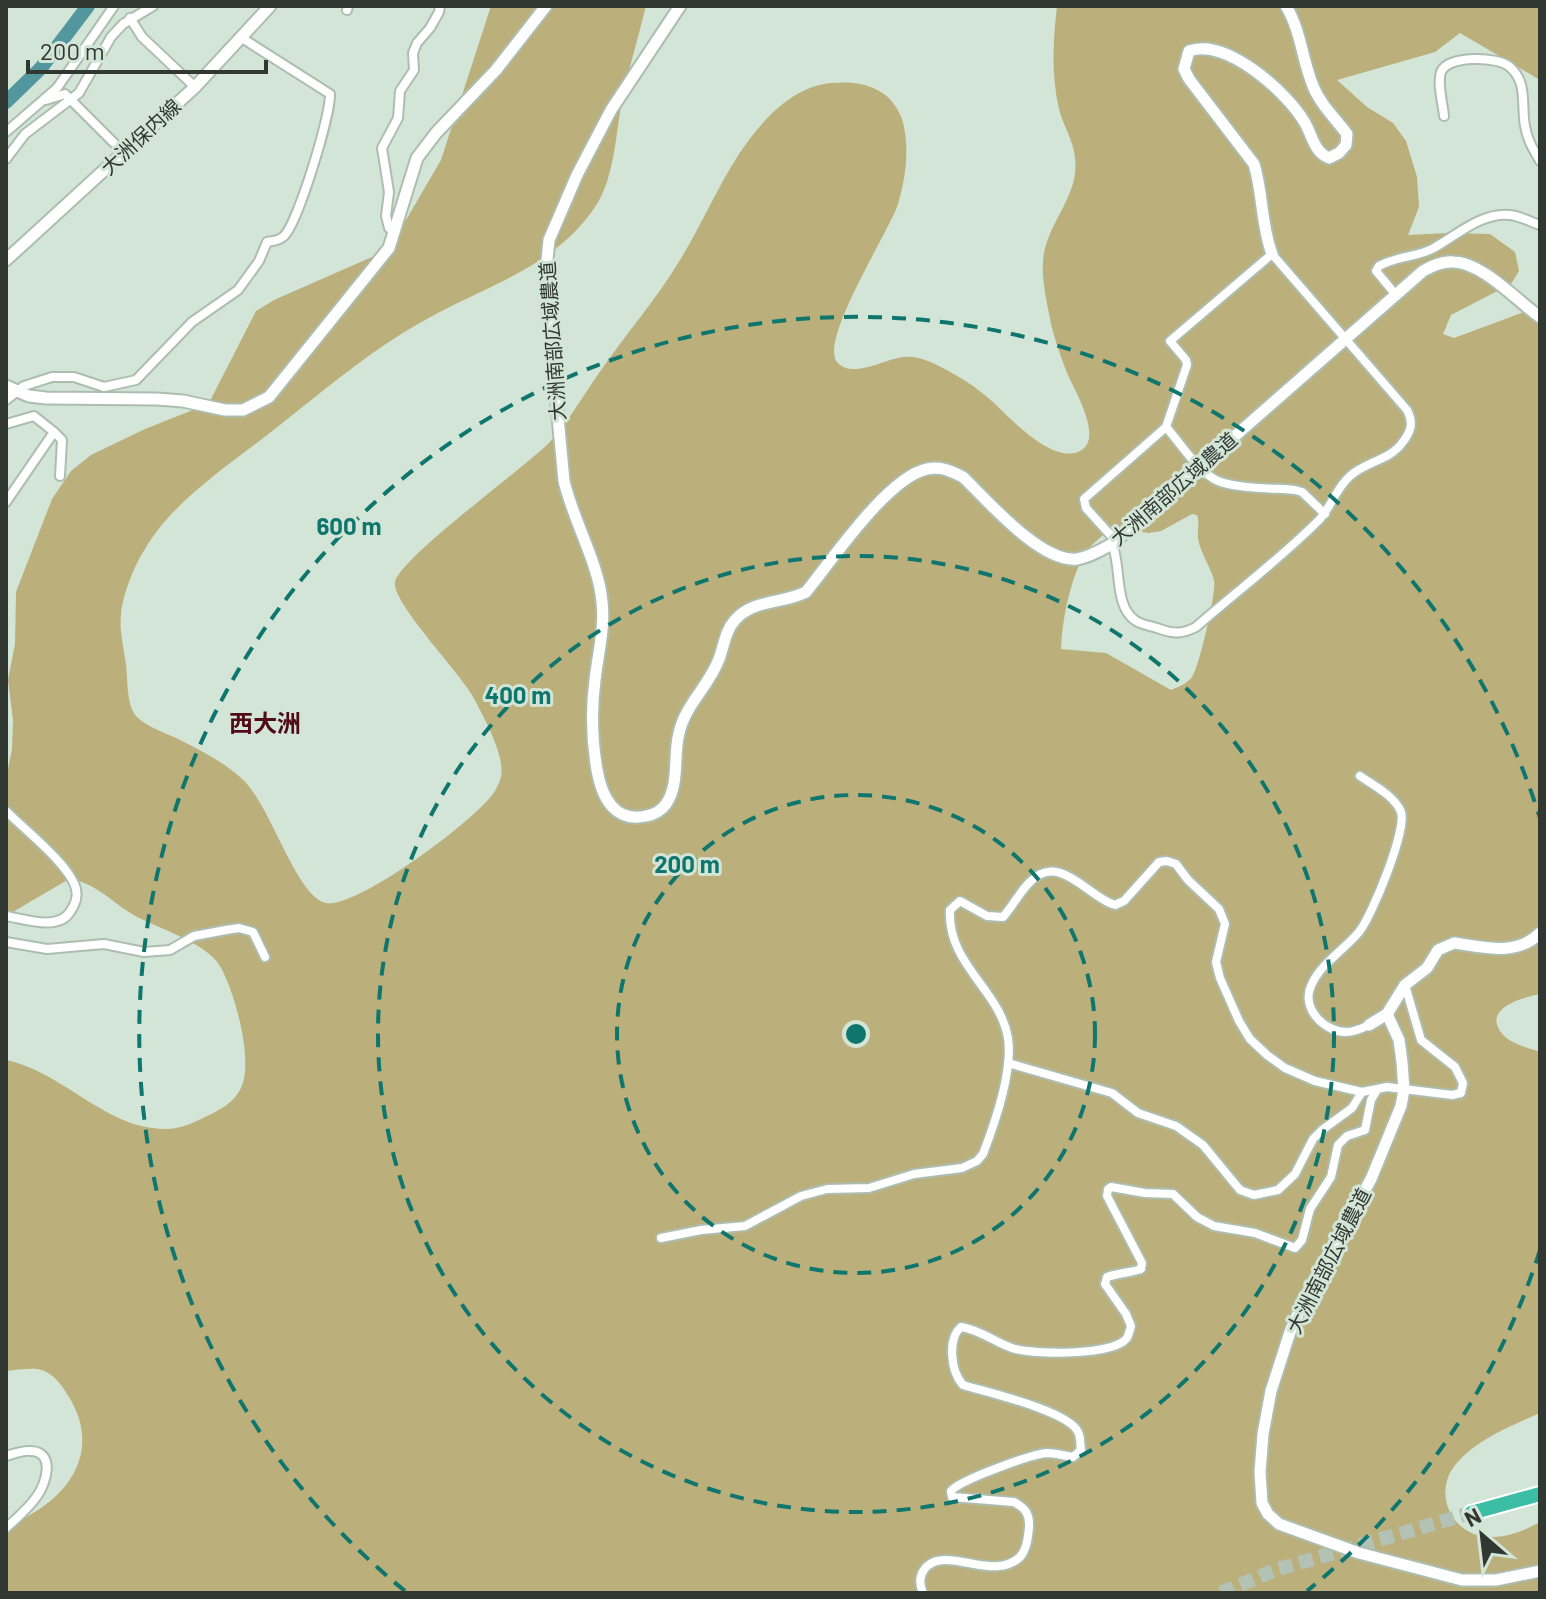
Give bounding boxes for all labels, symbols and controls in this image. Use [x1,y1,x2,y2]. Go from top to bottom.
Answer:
scale bar [28,24,266,74]
text: 200 m [40,36,105,65]
street label: 大洲保内線 [96,93,185,179]
street label: 大洲南部広域農道 [534,260,570,422]
street label: 大洲南部広域農道 [1105,427,1242,550]
text: 600 m [316,511,382,540]
text: 400 m [485,680,551,709]
district label: 西大洲 [229,708,301,737]
text: 200 m [654,849,720,878]
centre of rings [842,1020,870,1048]
street label: 大洲南部広域農道 [1281,1184,1375,1337]
north arrow [1442,1495,1522,1575]
text: N [1460,1502,1485,1531]

